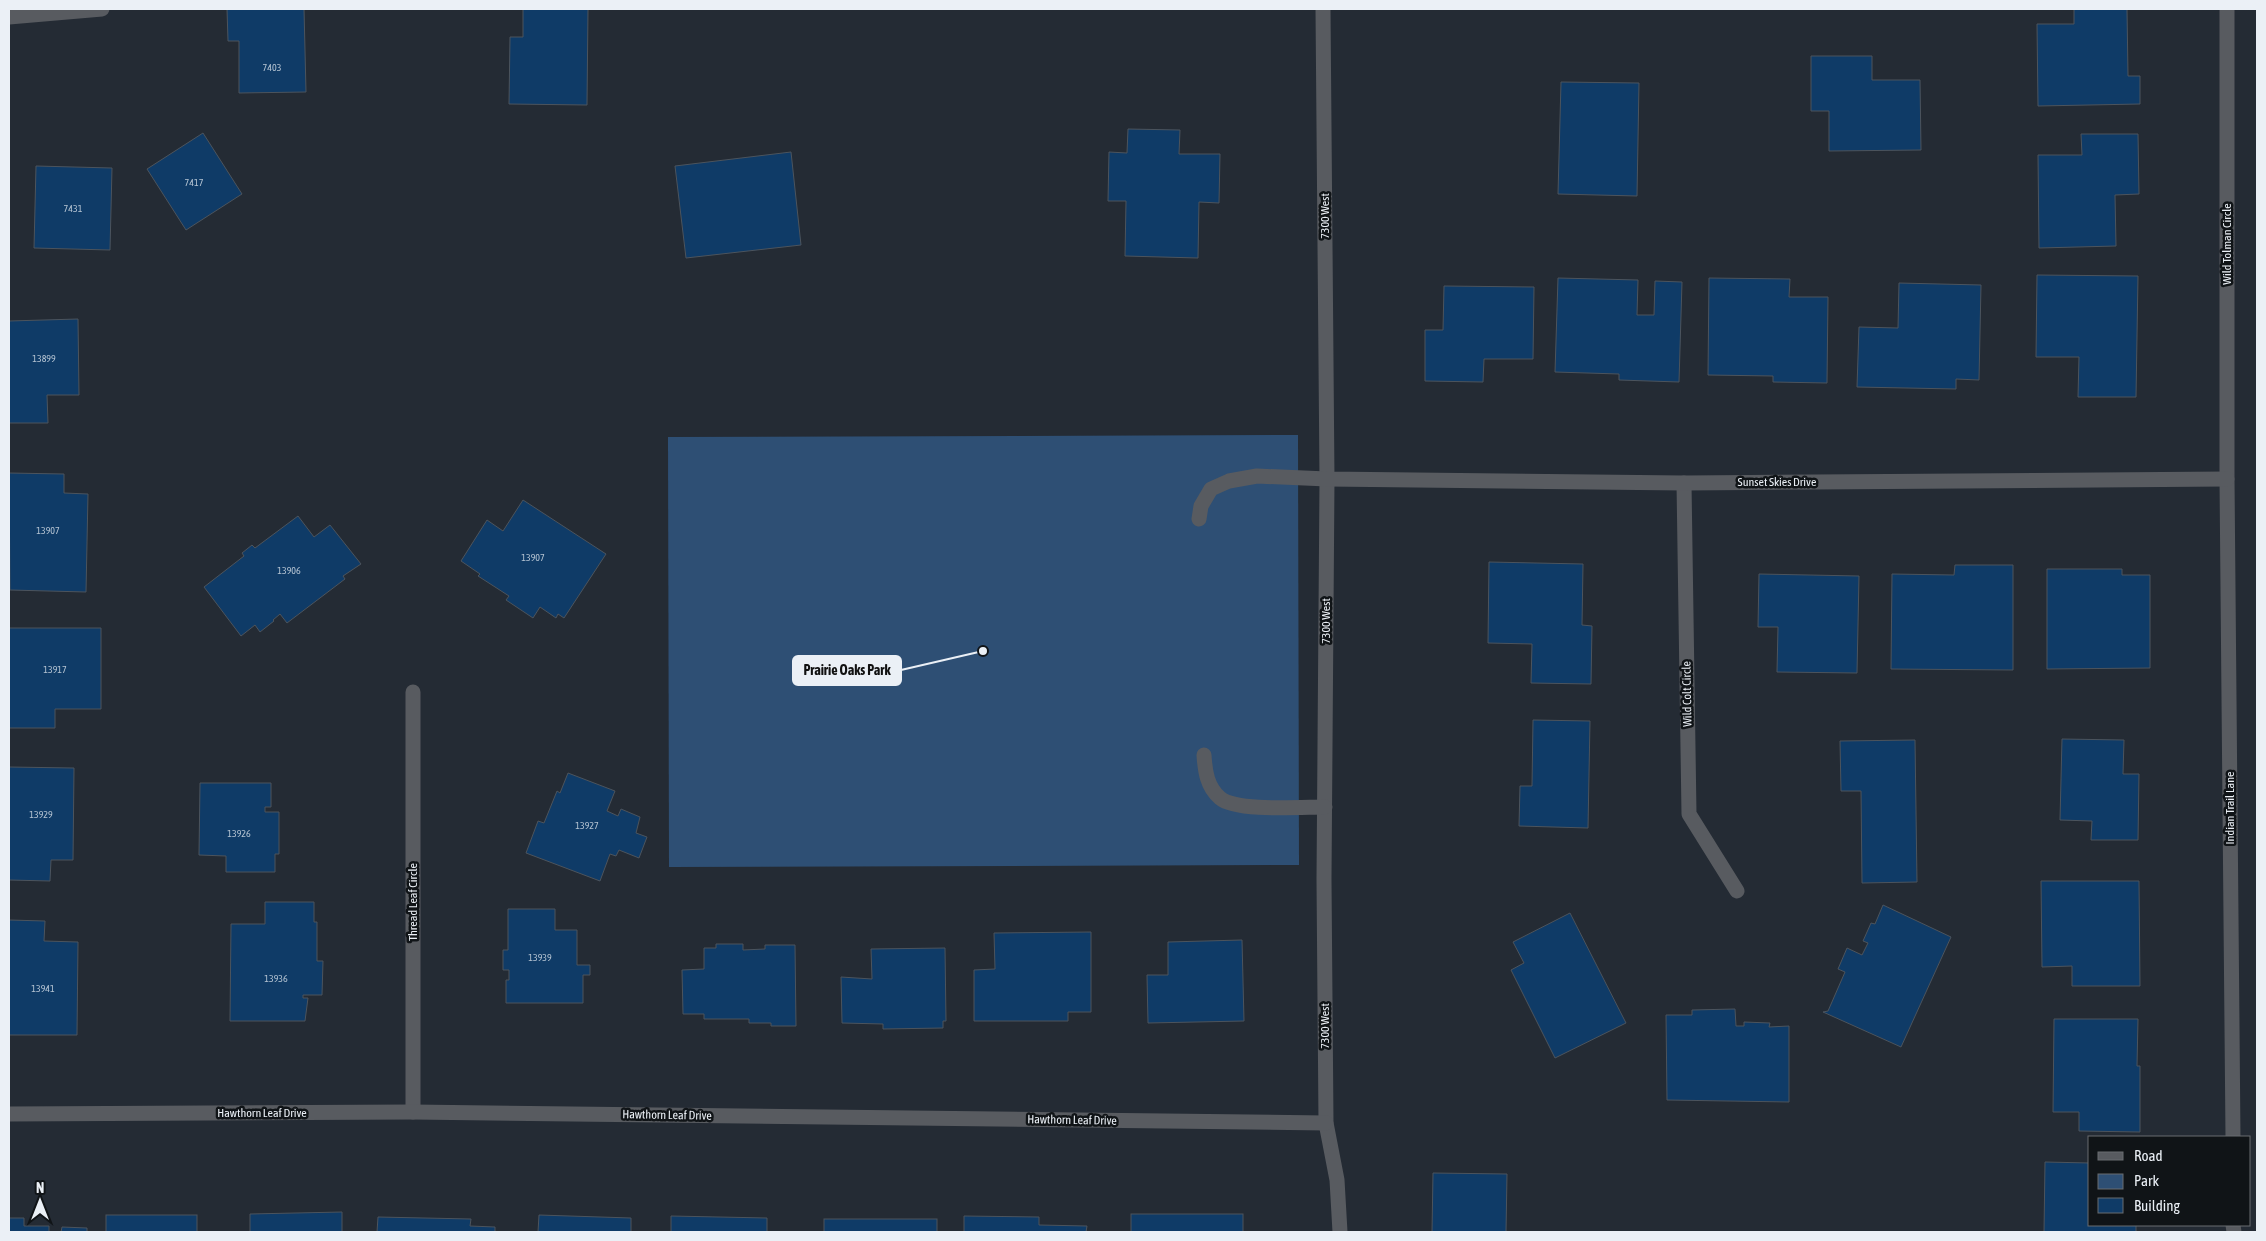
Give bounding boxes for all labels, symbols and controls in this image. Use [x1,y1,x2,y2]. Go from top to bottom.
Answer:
house number: 7403 [263,62,282,73]
house number: 7417 [185,177,204,188]
street label: 7300 West [1318,193,1332,239]
house number: 7431 [64,203,83,214]
street label: Wild Tolman Circle [2220,203,2234,285]
house number: 13899 [32,353,56,364]
street label: Sunset Skies Drive [1738,475,1816,489]
house number: 13907 [36,525,60,536]
house number: 13907 [521,552,545,563]
house number: 13906 [277,565,301,576]
street label: 7300 West [1319,598,1333,644]
callout: Prairie Oaks Park [793,656,901,685]
street label: Wild Colt Circle [1679,661,1695,727]
text: Prairie Oaks Park [803,662,891,678]
house number: 13917 [43,664,67,675]
street label: Indian Trail Lane [2223,772,2237,844]
house number: 13929 [29,809,53,820]
house number: 13927 [575,820,599,831]
house number: 13926 [227,828,251,839]
street label: Thread Leaf Circle [406,863,420,941]
house number: 13939 [528,952,552,963]
house number: 13936 [264,973,288,984]
house number: 13941 [31,983,55,994]
street label: 7300 West [1318,1003,1332,1049]
street label: Hawthorn Leaf Drive [217,1106,307,1120]
street label: Hawthorn Leaf Drive [622,1107,712,1123]
street label: Hawthorn Leaf Drive [1027,1112,1117,1128]
legend [2088,1136,2251,1226]
text: Road [2134,1147,2163,1164]
text: Park [2134,1172,2159,1189]
north arrow [15,1176,65,1226]
text: N [36,1180,44,1196]
text: Building [2134,1197,2180,1214]

